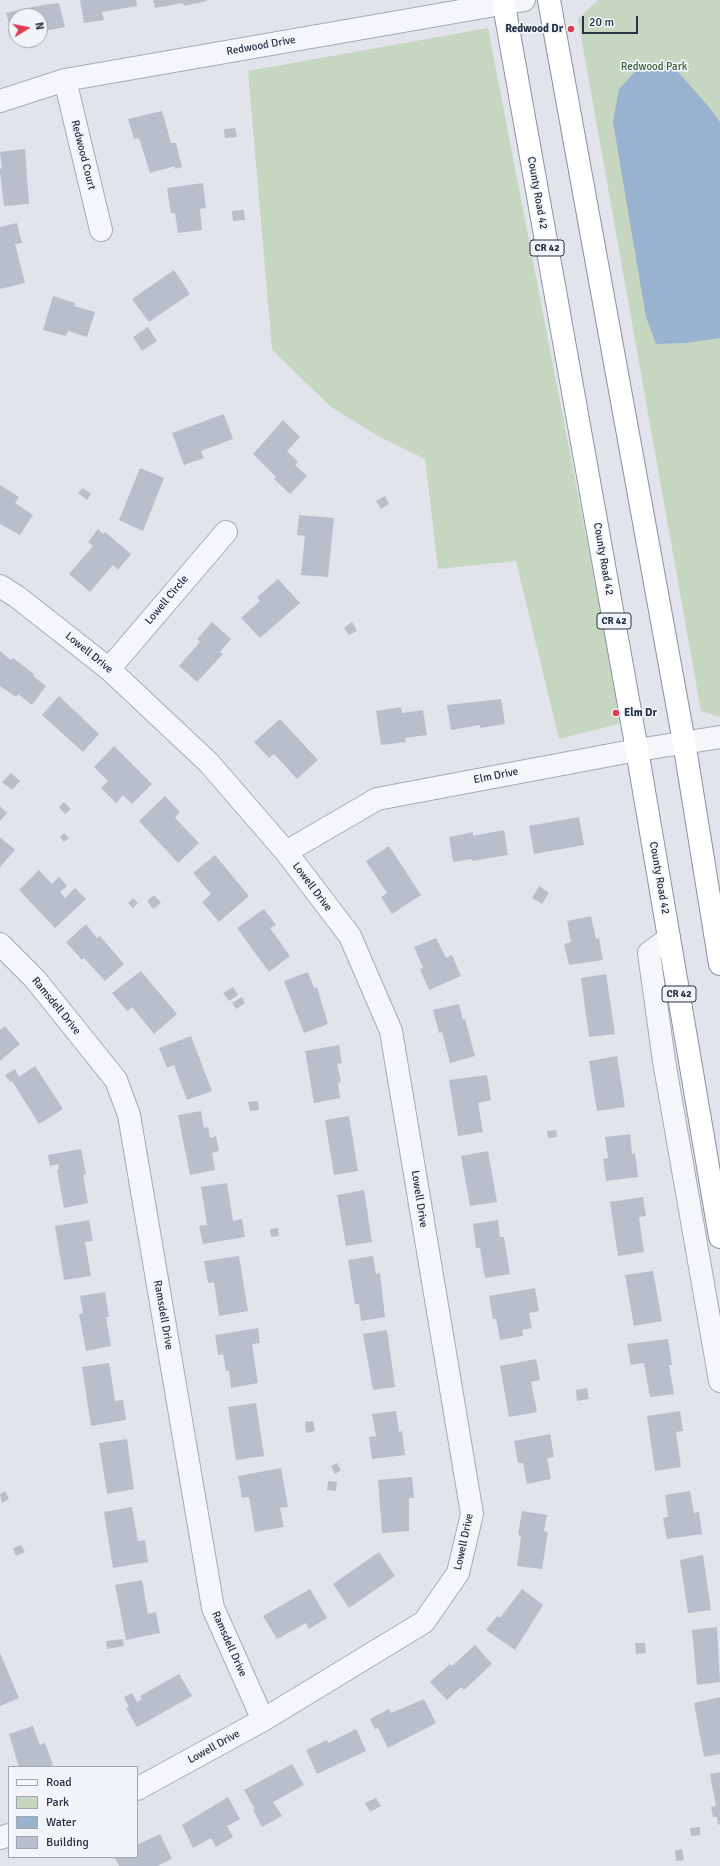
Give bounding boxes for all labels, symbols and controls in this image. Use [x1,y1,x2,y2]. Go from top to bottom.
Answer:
north arrow [8,8,48,48]
scale bar [584,8,640,34]
text: 20 m [589,15,614,30]
text: N [32,21,46,31]
place label: Redwood Dr [505,22,563,36]
marker: Redwood Dr [566,24,576,34]
street label: Redwood Drive [225,33,297,59]
park label: Redwood Park [621,60,687,74]
street label: Redwood Court [68,119,98,191]
street label: County Road 42 [524,156,550,230]
road number: CR 42 [530,240,564,256]
street label: County Road 42 [590,522,616,596]
street label: Lowell Circle [143,573,191,627]
road number: CR 42 [597,613,631,629]
street label: Lowell Drive [62,630,116,676]
place label: Elm Dr [624,706,657,720]
marker: Elm Dr [611,708,621,718]
street label: Elm Drive [473,765,519,787]
street label: County Road 42 [646,841,672,915]
street label: Lowell Drive [289,860,335,914]
street label: Ramsdell Drive [29,974,83,1038]
road number: CR 42 [662,986,696,1002]
street label: Lowell Drive [408,1169,430,1229]
street label: Ramsdell Drive [150,1279,176,1351]
street label: Lowell Drive [452,1512,476,1572]
street label: Ramsdell Drive [209,1609,249,1679]
street label: Lowell Drive [186,1727,242,1767]
legend [8,1766,138,1858]
text: Road [46,1775,72,1790]
text: Park [46,1795,69,1810]
text: Water [46,1815,76,1830]
text: Building [46,1835,89,1850]

